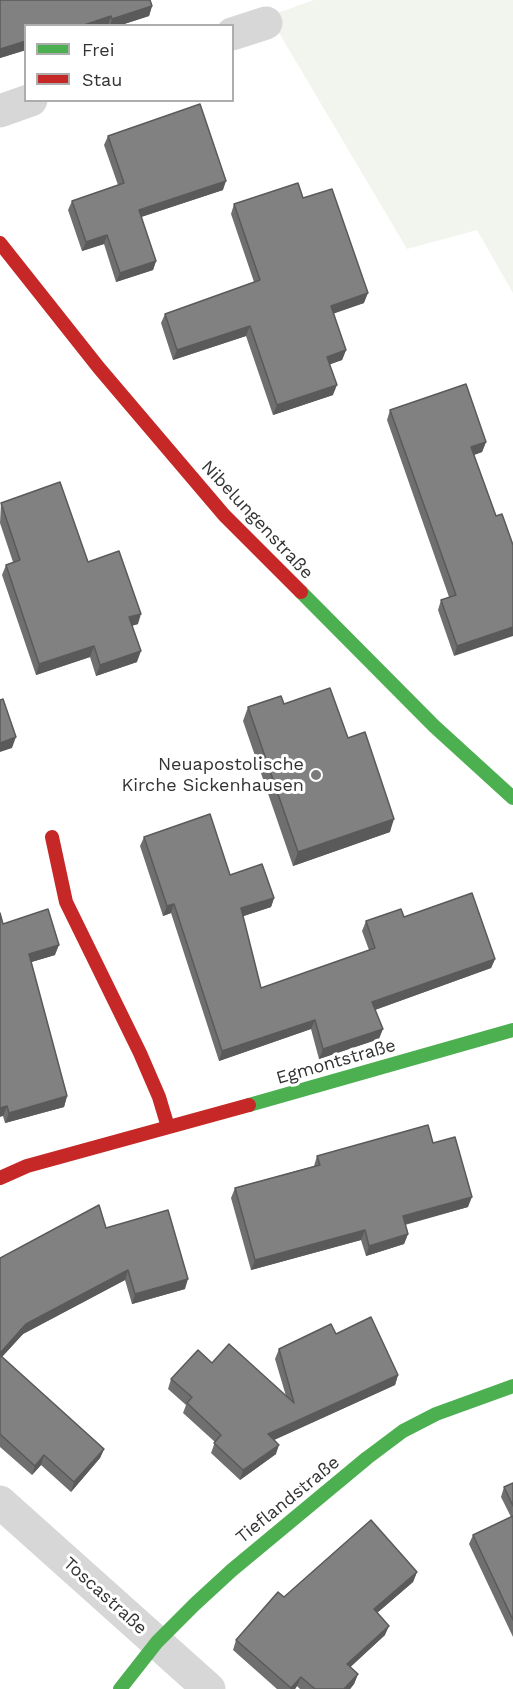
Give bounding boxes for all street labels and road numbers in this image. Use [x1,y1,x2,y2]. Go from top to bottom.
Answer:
street label: Nibelungenstraße [196,456,318,584]
street label: Egmontstraße [274,1035,398,1089]
street label: Tieflandstraße [232,1452,344,1548]
street label: Toscastraße [59,1553,151,1639]

